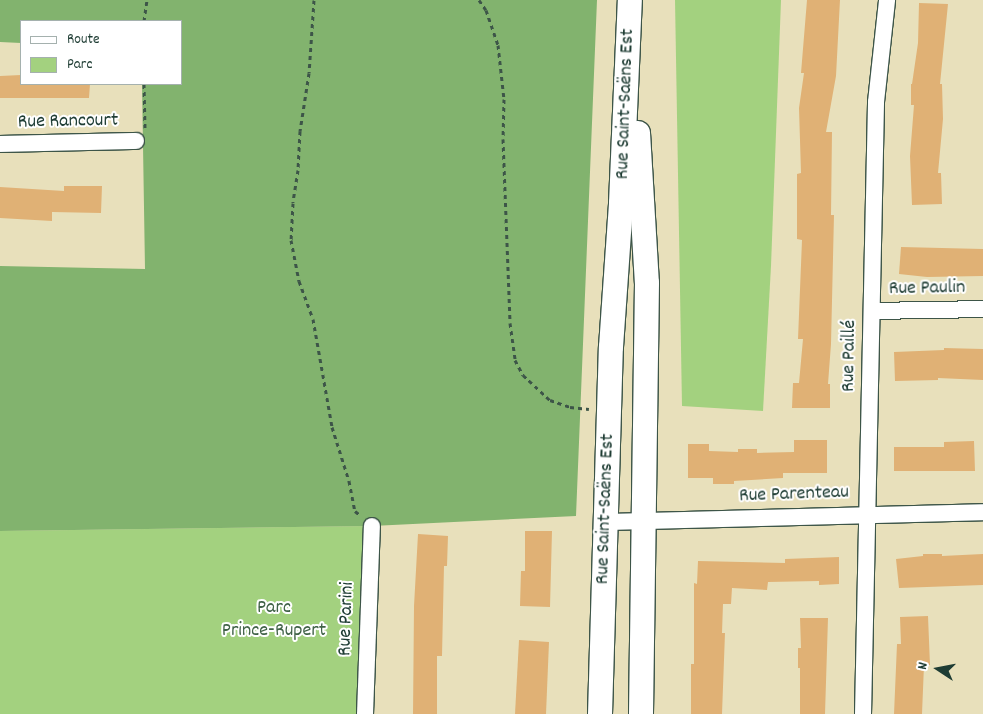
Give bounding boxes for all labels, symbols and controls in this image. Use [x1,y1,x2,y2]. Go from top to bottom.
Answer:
legend [20,20,182,85]
street label: Rue Saint-Saëns Est [611,28,641,180]
text: Route [67,29,100,51]
text: Parc [67,54,92,76]
street label: Rue Rancourt [18,109,118,135]
street label: Rue Paulin [889,276,965,302]
street label: Rue Paillé [837,320,863,392]
street label: Rue Saint-Saëns Est [591,433,621,585]
street label: Rue Parenteau [739,481,849,509]
street label: Rue Parini [334,582,360,656]
park label: Parc Prince-Rupert [222,597,326,644]
north arrow [913,644,963,694]
text: N [913,661,934,671]

